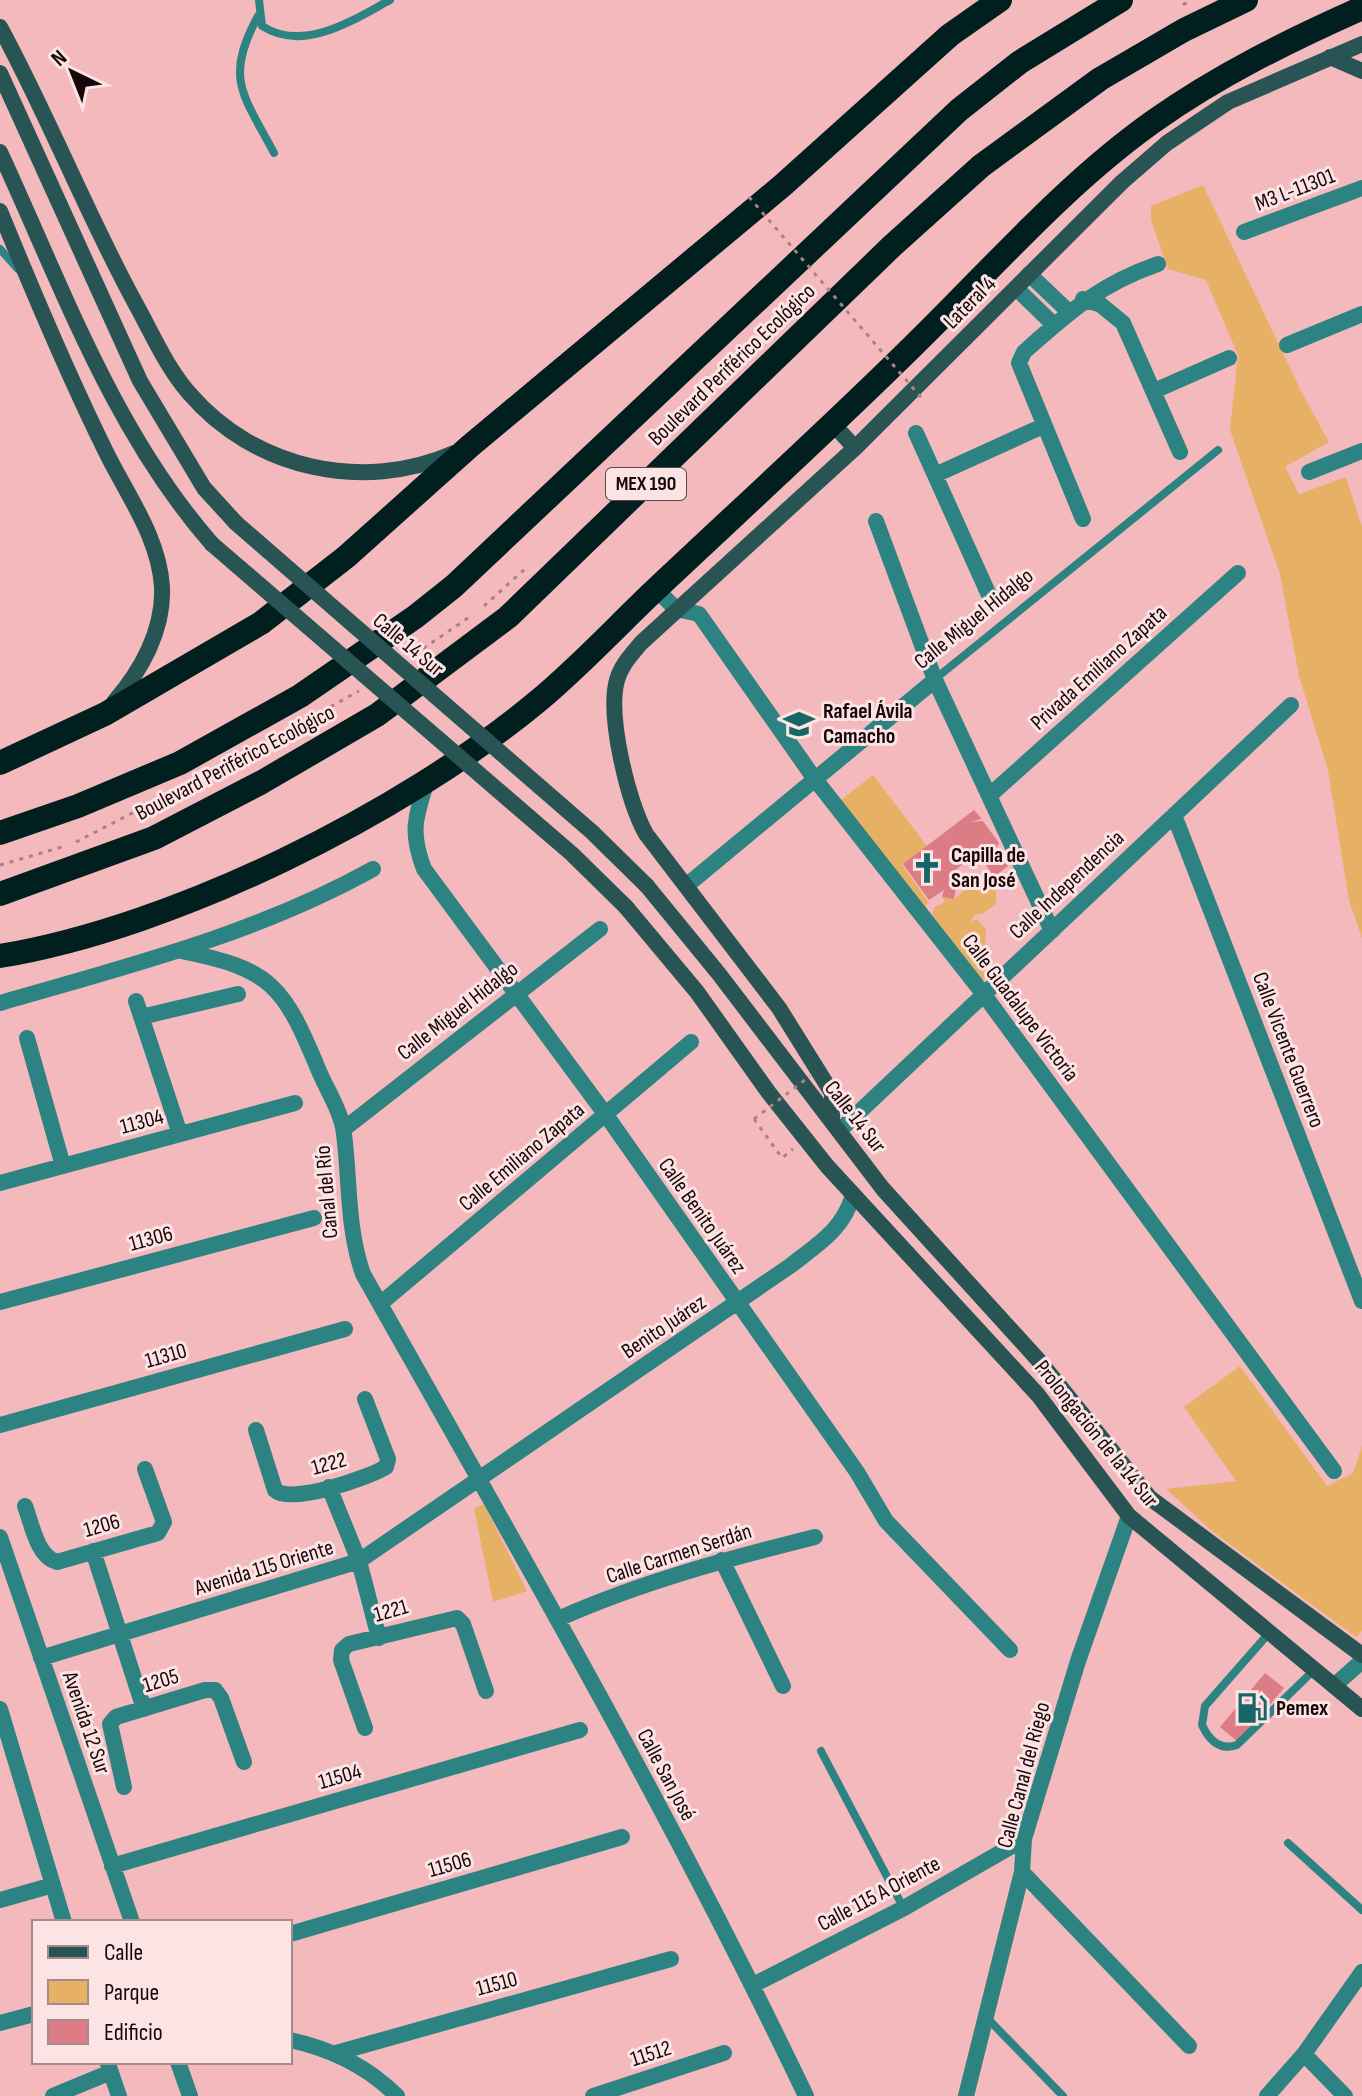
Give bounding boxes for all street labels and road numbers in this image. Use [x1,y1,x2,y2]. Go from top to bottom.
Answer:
street label: M3 L-11301 [1251,162,1339,217]
street label: Lateral 4 [938,271,1002,335]
street label: Boulevard Periférico Ecológico [643,278,821,452]
road number: MEX 190 [606,468,686,500]
street label: Calle Miguel Hidalgo [909,563,1039,675]
street label: Privada Emiliano Zapata [1025,600,1173,736]
street label: Calle 14 Sur [367,607,449,683]
street label: Boulevard Periférico Ecológico [131,699,339,827]
street label: Calle Independencia [1004,825,1130,945]
street label: Calle Guadalupe Victoria [956,929,1084,1087]
street label: Calle Miguel Hidalgo [392,956,524,1066]
street label: Calle Vicente Guerrero [1246,968,1330,1132]
street label: Calle 14 Sur [818,1075,892,1159]
street label: Calle Emiliano Zapata [454,1097,590,1217]
street label: 11304 [117,1103,167,1141]
street label: Canal del Río [309,1144,345,1240]
street label: Calle Benito Juárez [652,1153,752,1279]
street label: 11306 [126,1220,176,1258]
street label: Benito Juárez [617,1289,712,1365]
street label: 11310 [142,1337,190,1375]
street label: Prolongación de la 14 Sur [1028,1355,1164,1513]
street label: 1222 [308,1446,350,1482]
street label: 1206 [81,1508,123,1544]
street label: Calle Carmen Serdán [603,1518,755,1590]
street label: Avenida 115 Oriente [190,1534,337,1602]
street label: 1221 [371,1593,411,1629]
street label: 1205 [140,1663,182,1699]
street label: Avenida 12 Sur [56,1667,116,1778]
street label: Calle Canal del Riego [992,1699,1056,1851]
street label: Calle San José [630,1724,702,1826]
street label: 11504 [315,1758,365,1796]
street label: 11506 [425,1846,475,1884]
street label: Calle 115 A Oriente [813,1850,945,1938]
street label: 11510 [473,1966,521,2002]
street label: 11512 [627,2035,675,2073]

